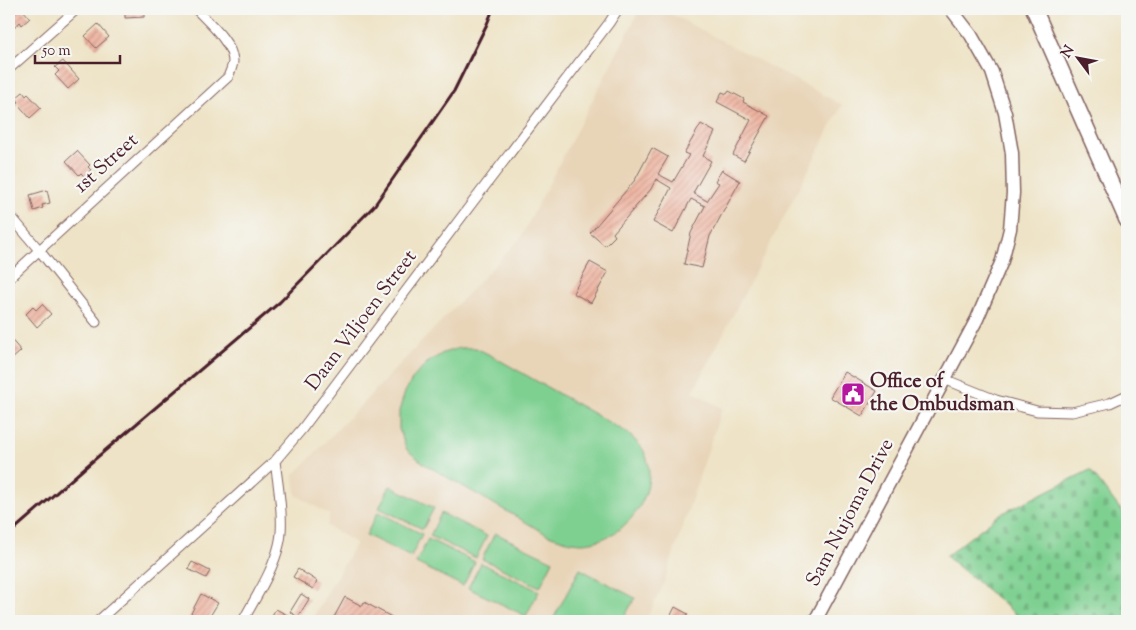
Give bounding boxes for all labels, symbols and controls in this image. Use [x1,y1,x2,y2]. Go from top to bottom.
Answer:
scale bar [35,32,120,64]
north arrow [1054,32,1104,82]
text: 50 m [41,41,71,62]
text: N [1057,42,1080,62]
street label: 1st Street [69,127,146,201]
street label: Daan Viljoen Street [299,244,425,398]
place label: Office of the Ombudsman [870,368,1015,420]
public building icon: Office of the Ombudsman [840,381,866,407]
street label: Sam Nujoma Drive [800,434,902,592]

